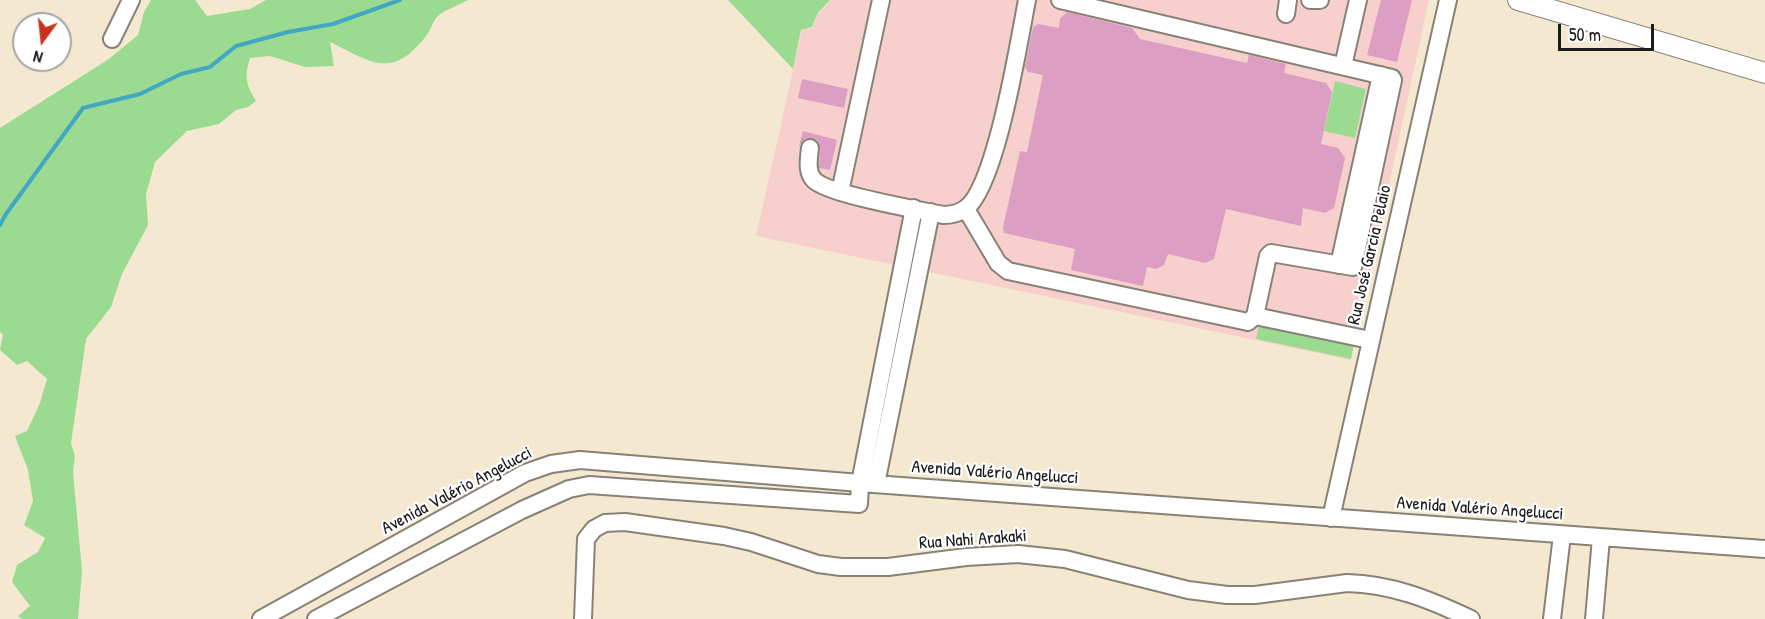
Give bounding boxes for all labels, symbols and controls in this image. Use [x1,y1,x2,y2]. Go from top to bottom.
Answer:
north arrow [12,12,72,72]
scale bar [1561,12,1657,50]
text: 50 m [1569,22,1601,47]
text: N [31,46,45,69]
street label: Rua José Garcia Pelaio [1343,183,1397,327]
street label: Avenida Valério Angelucci [378,442,536,540]
street label: Avenida Valério Angelucci [911,456,1079,490]
street label: Avenida Valério Angelucci [1396,492,1564,526]
street label: Rua Nahi Arakaki [919,525,1027,555]

